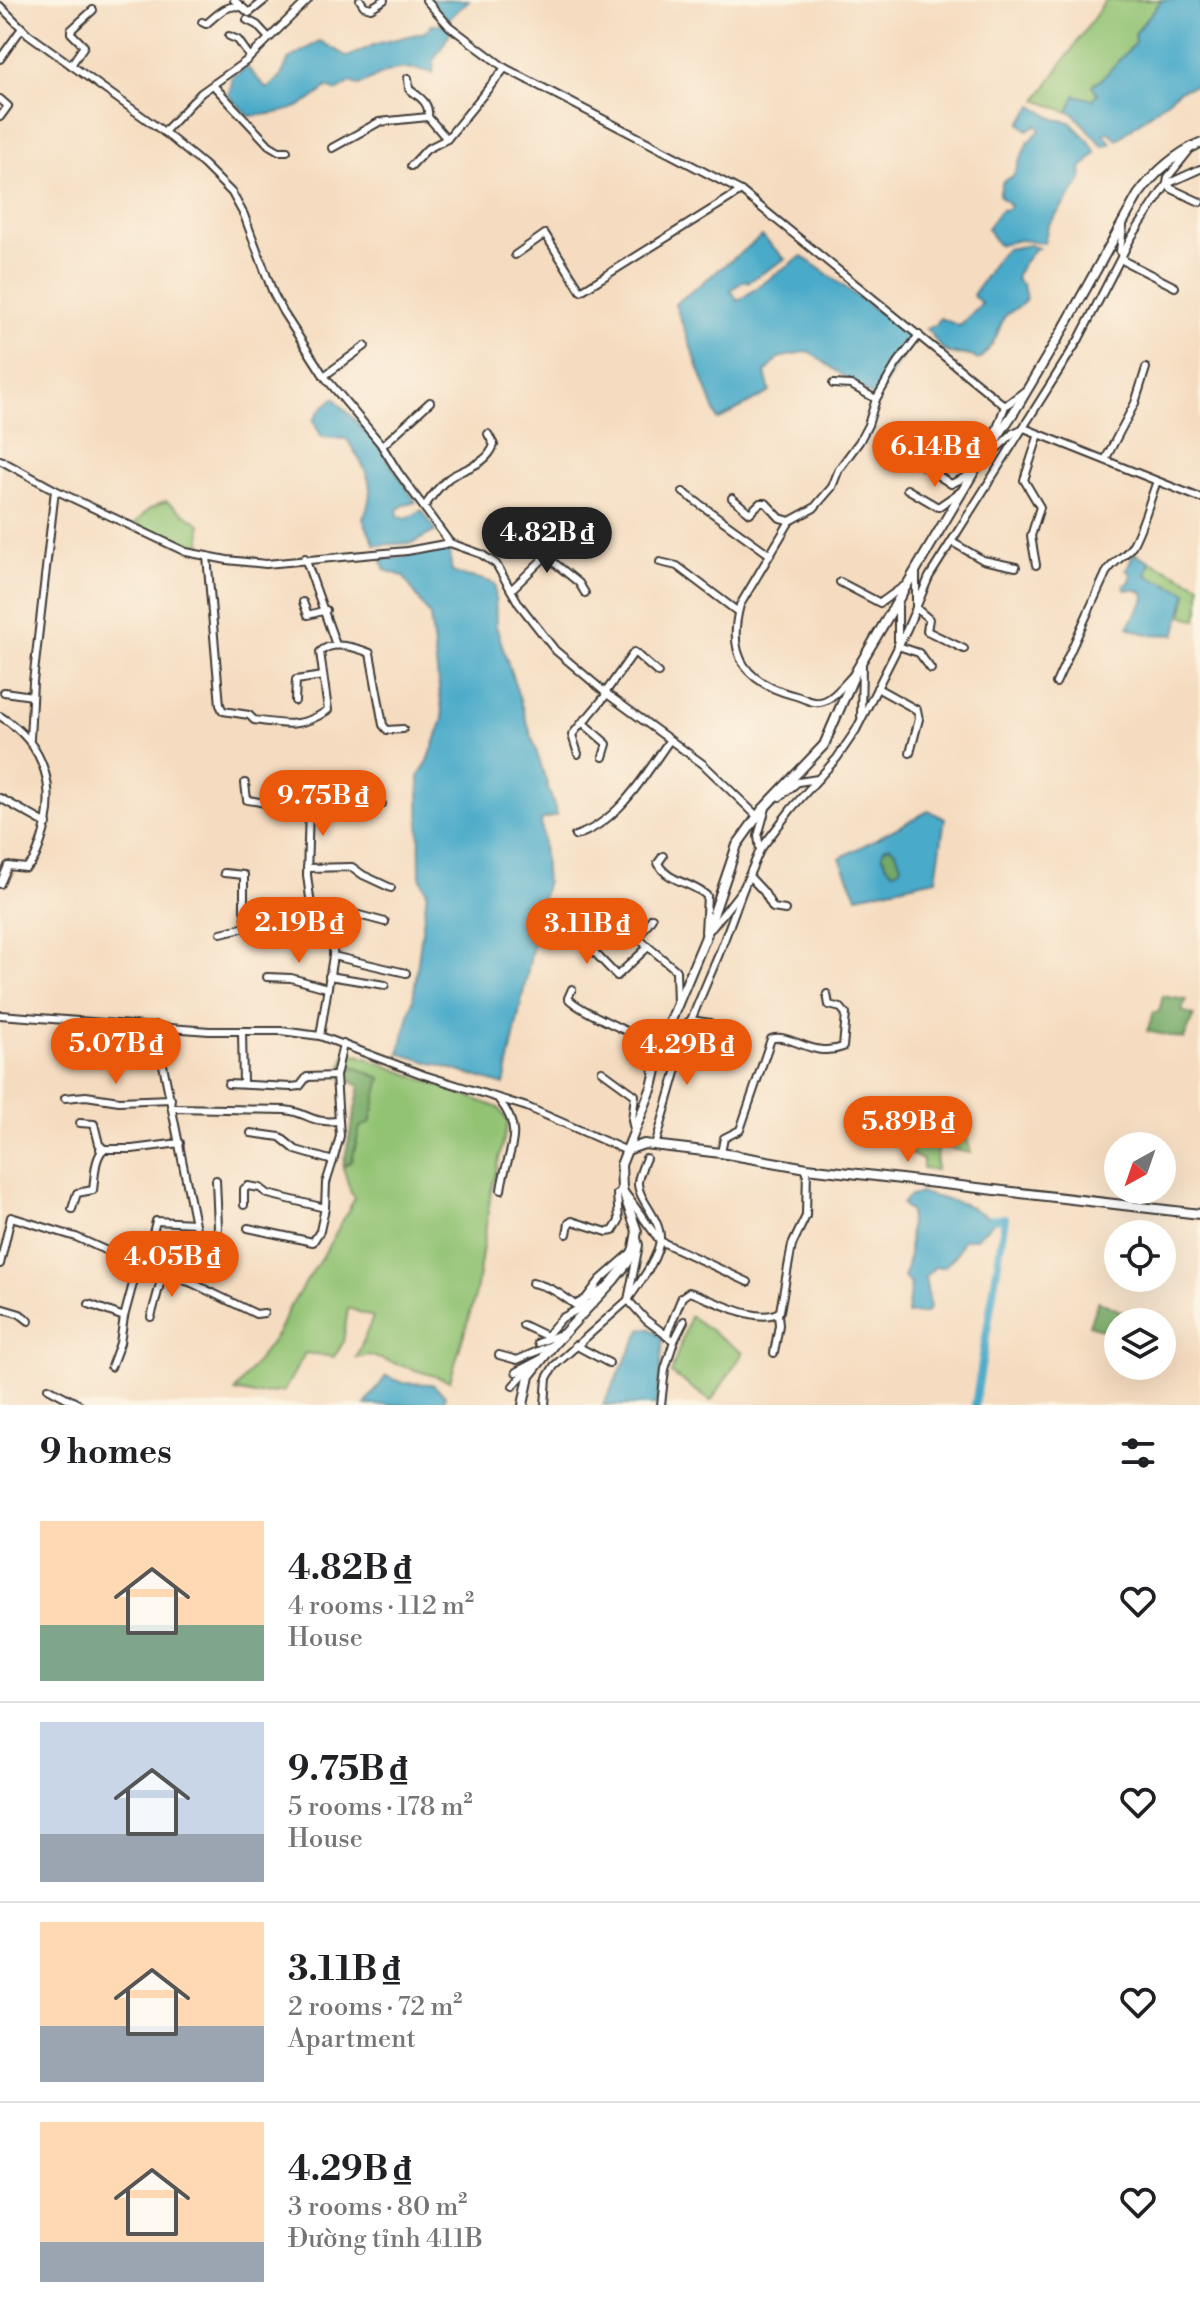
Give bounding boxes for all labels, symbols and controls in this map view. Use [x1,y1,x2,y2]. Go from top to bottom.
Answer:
pin: 6.14B ₫ [861,421,1009,489]
text: 6.14B ₫ [890,431,980,463]
pin: 4.82B ₫ [473,507,621,575]
text: 4.82B ₫ [500,517,594,549]
pin: 9.75B ₫ [249,770,397,838]
text: 9.75B ₫ [277,780,369,812]
pin: 2.19B ₫ [225,897,373,965]
pin: 3.11B ₫ [513,898,661,966]
text: 2.19B ₫ [254,907,344,939]
text: 3.11B ₫ [544,908,630,940]
pin: 5.07B ₫ [42,1018,190,1086]
pin: 4.29B ₫ [613,1019,761,1087]
text: 5.07B ₫ [69,1028,163,1060]
text: 4.29B ₫ [640,1029,734,1061]
pin: 5.89B ₫ [834,1096,982,1164]
text: 5.89B ₫ [861,1106,955,1138]
north arrow [1104,1132,1176,1204]
map controls [1104,1132,1176,1380]
button: locate [1104,1220,1176,1292]
pin: 4.05B ₫ [98,1231,246,1299]
text: 4.05B ₫ [124,1241,220,1273]
button: layers [1104,1308,1176,1380]
icon: filters [1116,1431,1160,1475]
text: 9 homes [40,1432,172,1474]
text: 4.82B ₫ [288,1548,411,1590]
icon: home [104,1553,200,1649]
icon: heart [1116,1579,1160,1623]
text: 4 rooms · 112 m² [288,1590,474,1622]
text: House [288,1622,363,1654]
text: 9.75B ₫ [288,1749,407,1791]
icon: home [104,1754,200,1850]
icon: heart [1116,1780,1160,1824]
text: 5 rooms · 178 m² [288,1791,473,1823]
text: House [288,1823,363,1855]
text: 3.11B ₫ [288,1949,400,1991]
icon: home [104,1954,200,2050]
icon: heart [1116,1980,1160,2024]
text: 2 rooms · 72 m² [288,1991,462,2023]
text: Apartment [288,2023,416,2055]
text: 4.29B ₫ [288,2149,411,2191]
icon: home [104,2154,200,2250]
icon: heart [1116,2180,1160,2224]
text: 3 rooms · 80 m² [288,2191,467,2223]
text: Đường tỉnh 411B [288,2223,483,2255]

